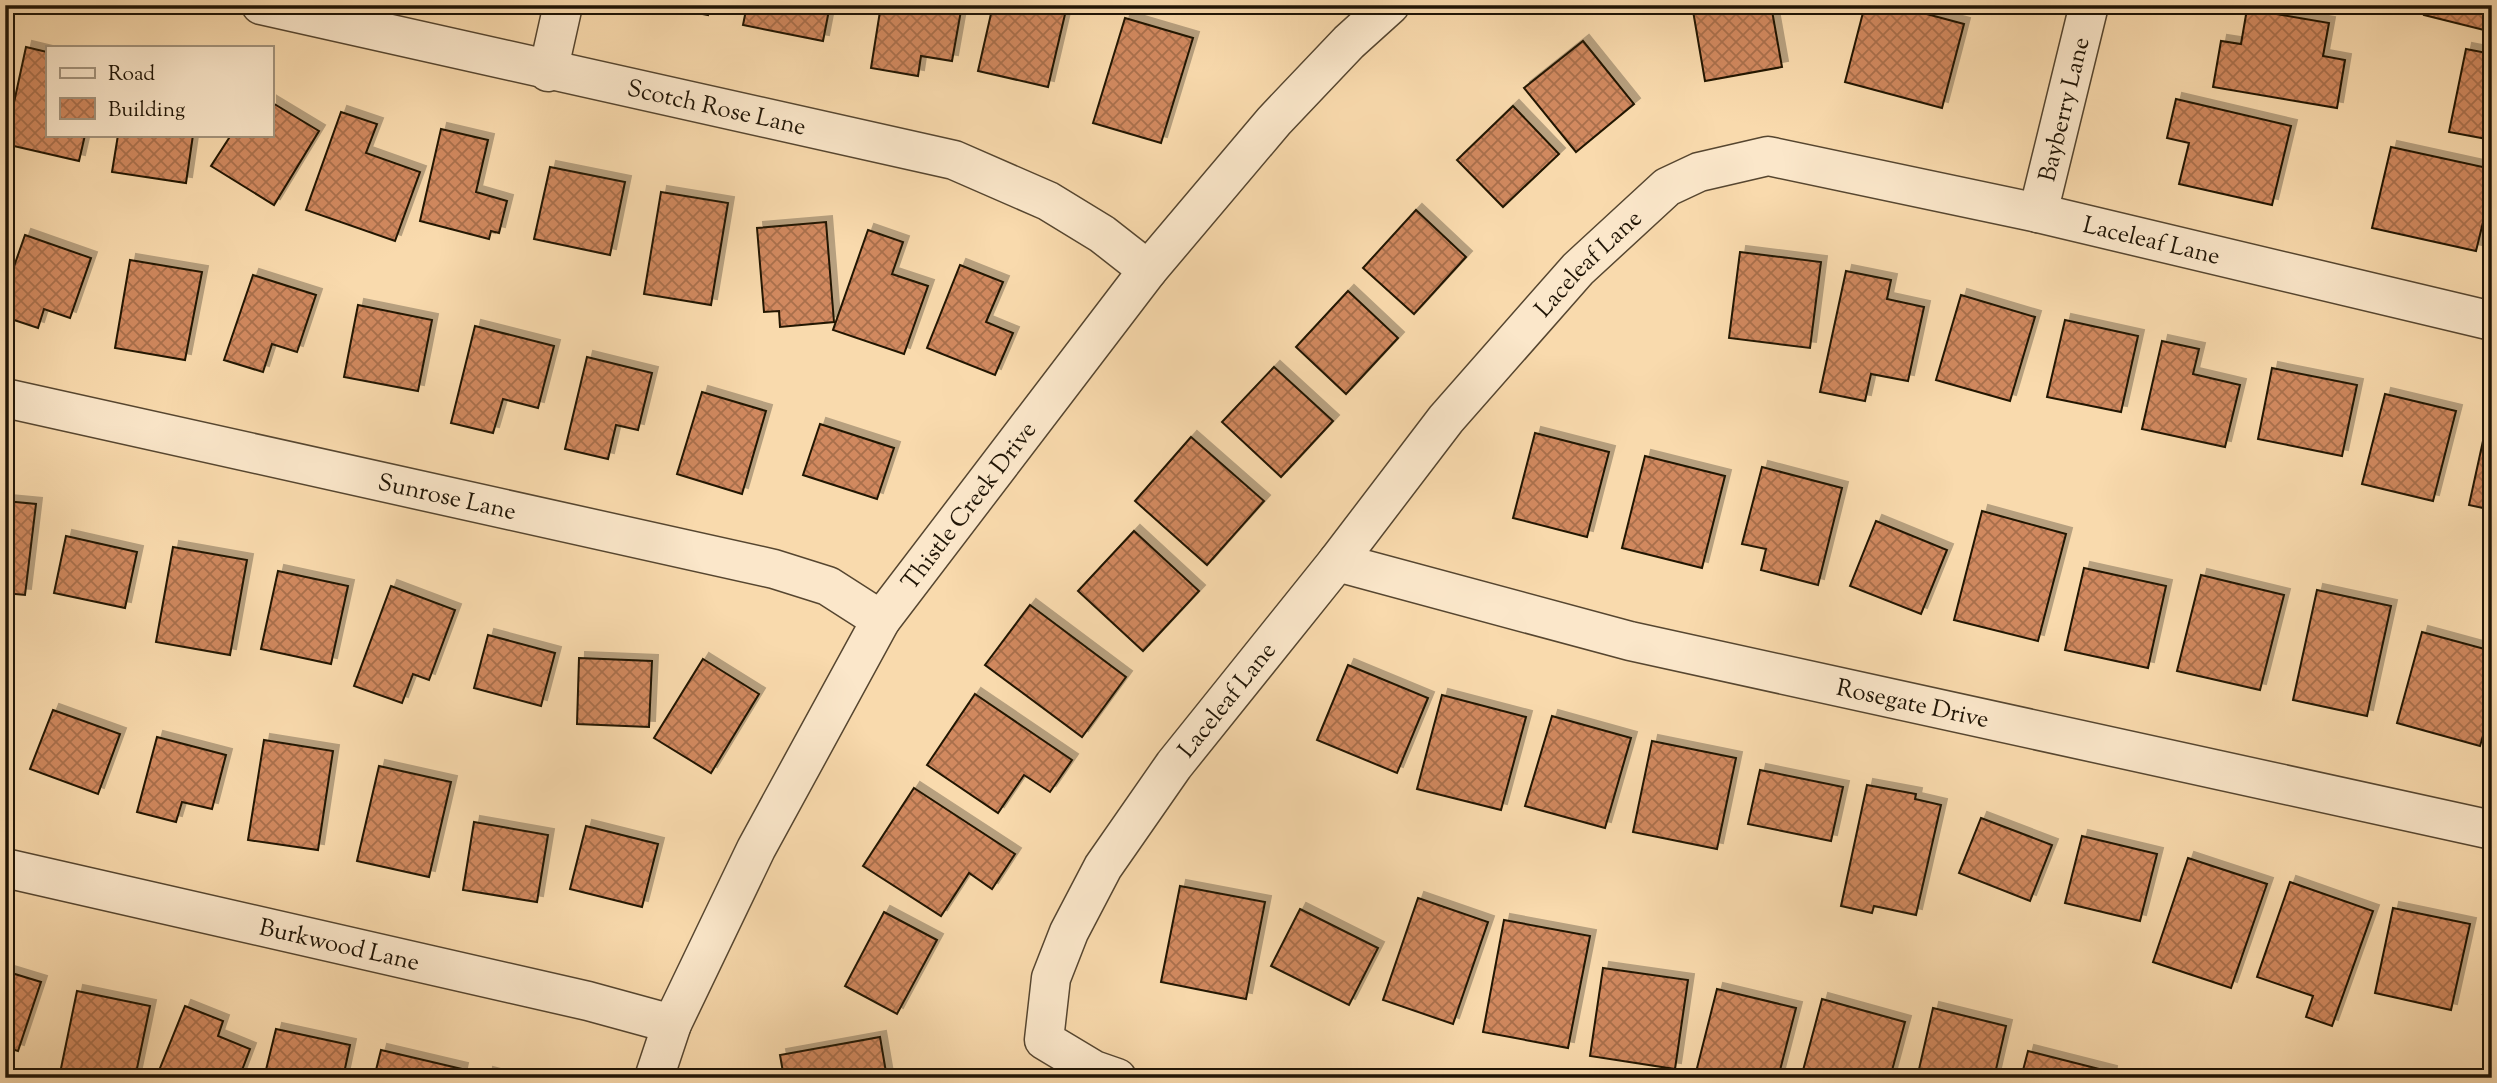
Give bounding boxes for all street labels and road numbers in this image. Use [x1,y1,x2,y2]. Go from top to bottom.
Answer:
street label: Bayberry Lane [2031,34,2100,185]
street label: Scotch Rose Lane [624,72,809,145]
street label: Laceleaf Lane [1528,203,1650,326]
street label: Laceleaf Lane [2079,209,2223,275]
street label: Thistle Creek Drive [894,415,1046,598]
street label: Sunrose Lane [374,466,519,530]
street label: Laceleaf Lane [1171,636,1285,766]
street label: Rosegate Drive [1833,672,1992,738]
street label: Burkwood Lane [256,911,422,981]

